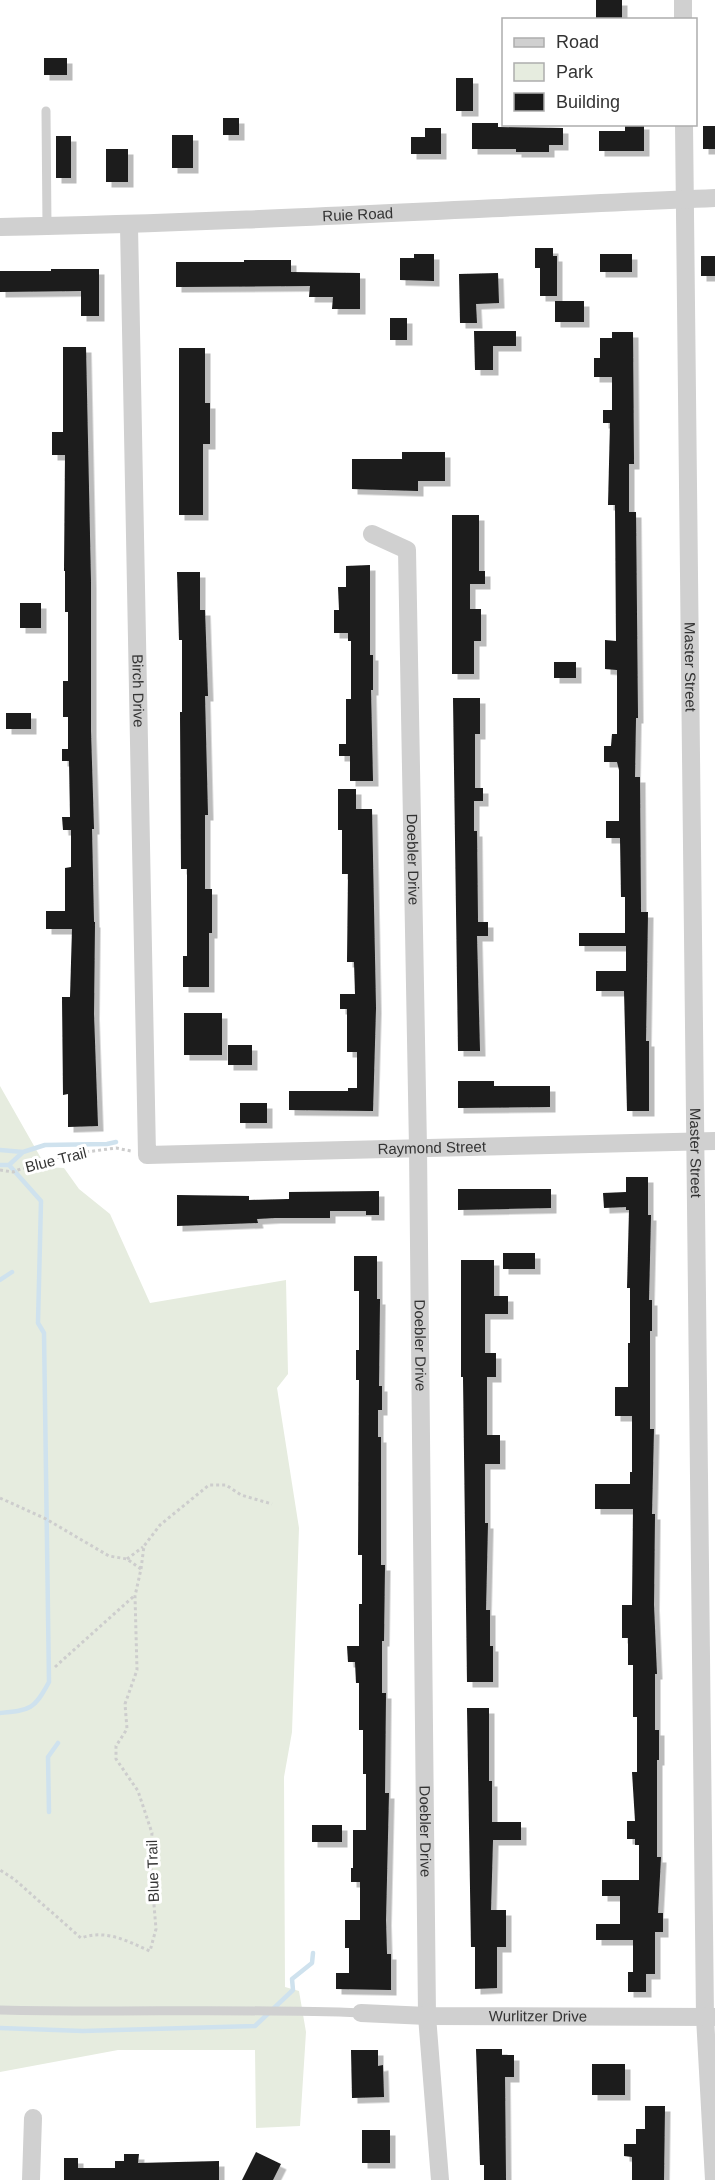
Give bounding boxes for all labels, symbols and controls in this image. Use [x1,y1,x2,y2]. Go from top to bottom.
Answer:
legend [502,18,697,126]
text: Road [556,32,599,52]
text: Park [556,62,594,82]
text: Building [556,92,620,112]
street label: Ruie Road [322,204,394,224]
street label: Master Street [682,622,700,713]
street label: Birch Drive [129,654,148,728]
street label: Doebler Drive [404,813,423,905]
street label: Master Street [687,1108,705,1199]
street label: Raymond Street [377,1138,487,1157]
street label: Blue Trail [23,1144,88,1175]
street label: Doebler Drive [412,1299,430,1391]
street label: Doebler Drive [417,1785,435,1877]
street label: Blue Trail [143,1839,162,1903]
street label: Wurlitzer Drive [489,2007,587,2025]

